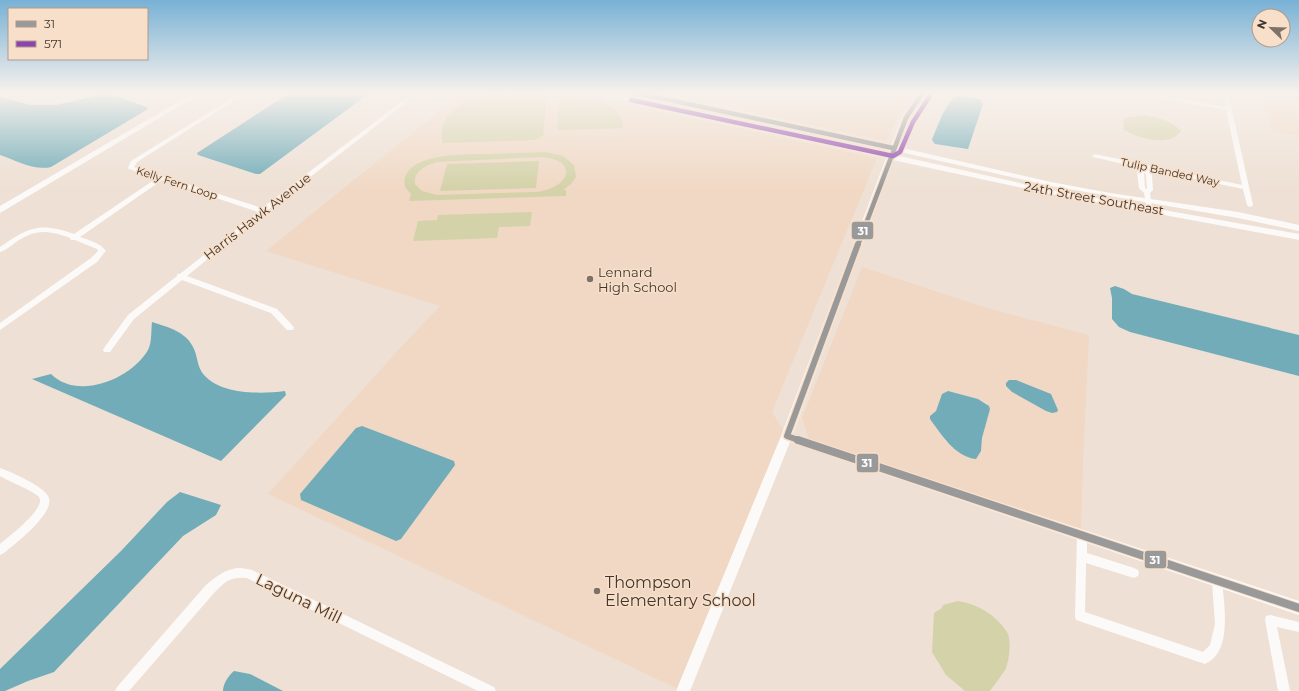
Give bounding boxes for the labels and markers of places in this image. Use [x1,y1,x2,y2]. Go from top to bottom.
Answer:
place label: Lennard High School [598,264,677,295]
marker: Lennard High School [585,274,595,284]
place label: Thompson Elementary School [605,573,756,610]
marker: Thompson Elementary School [592,586,602,596]

